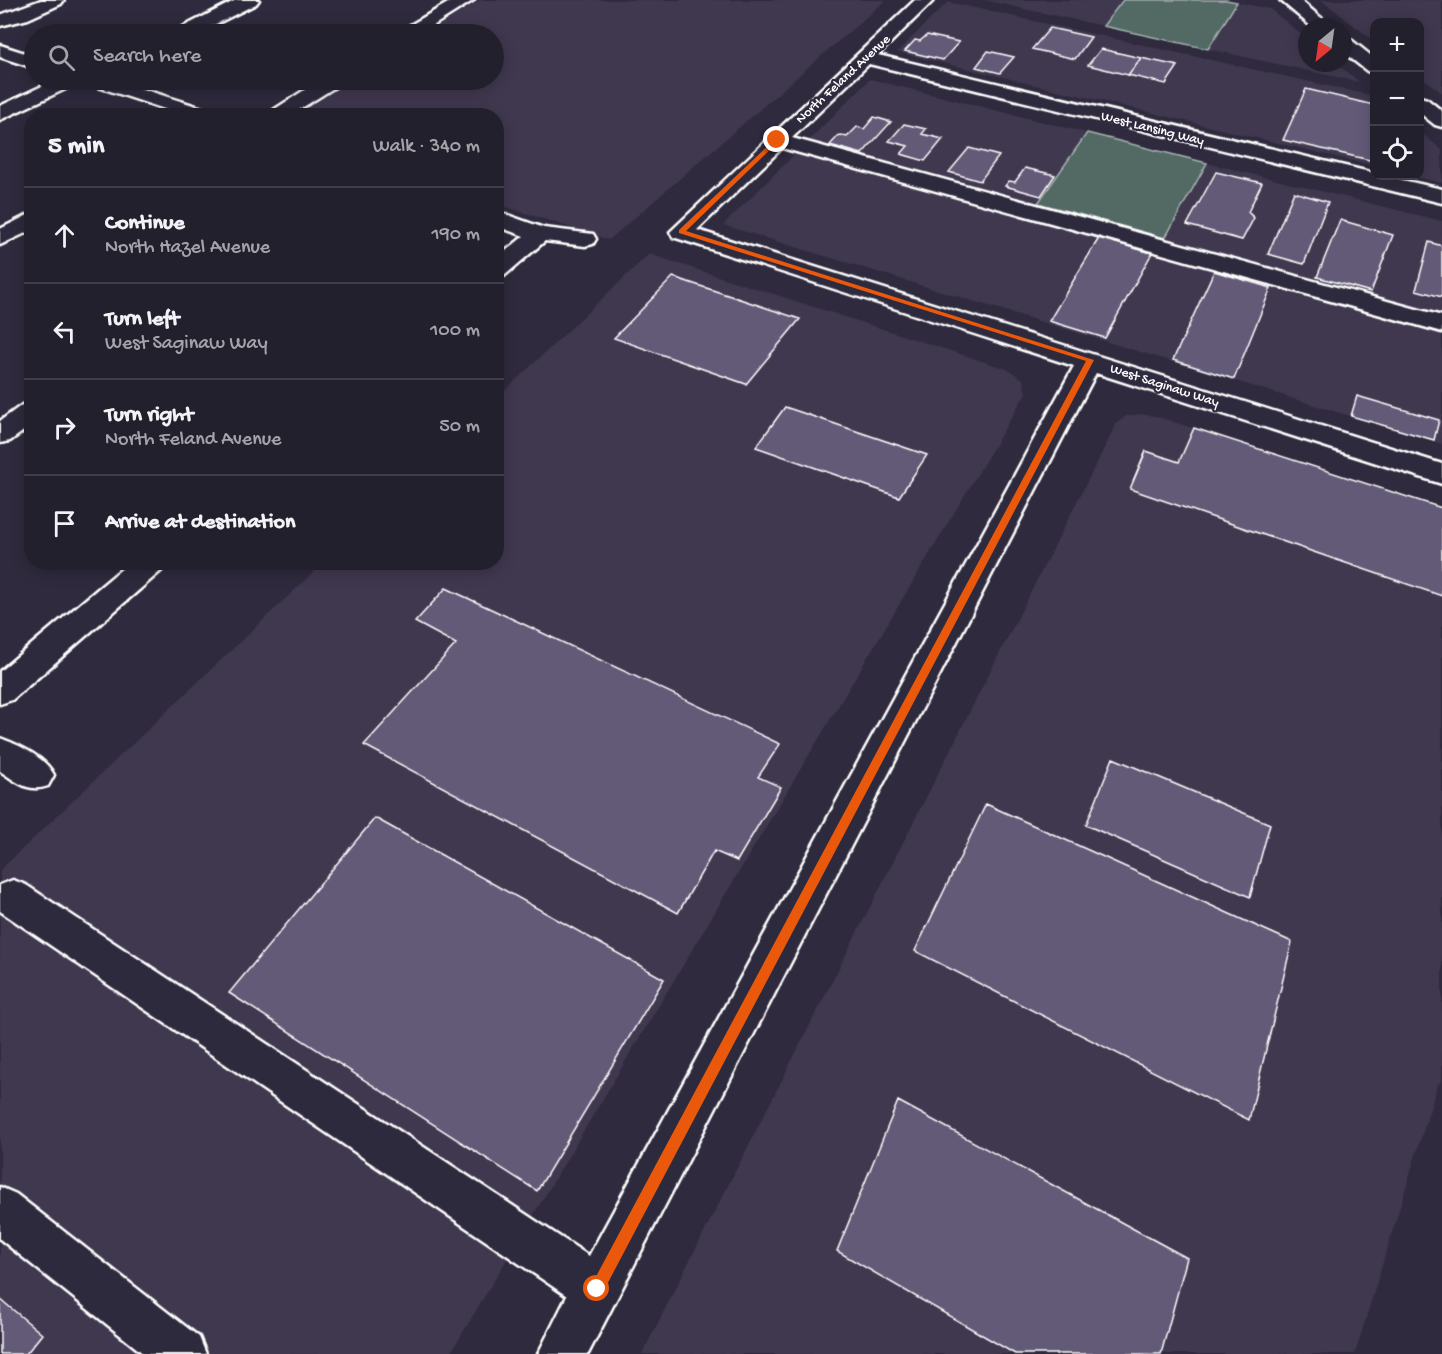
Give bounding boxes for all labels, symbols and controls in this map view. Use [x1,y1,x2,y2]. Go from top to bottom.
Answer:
north arrow [1298,18,1352,72]
map controls [1370,18,1424,180]
button: + [1370,18,1424,72]
search box [24,24,504,90]
street label: North Feland Avenue [793,31,895,128]
icon: search [45,41,78,74]
text: Search here [93,44,201,70]
button: − [1370,72,1424,126]
street label: West Lansing Way [1099,108,1206,150]
route end [763,126,789,152]
button: locate [1370,126,1424,180]
text: 5 min [48,132,104,163]
text: Walk · 340 m [373,136,480,159]
text: Continue [105,211,185,237]
icon: ahead [48,219,81,252]
text: 190 m [432,224,480,247]
text: North Hazel Avenue [105,237,270,260]
text: Turn left [105,307,179,333]
icon: left [48,315,81,348]
text: 100 m [430,320,480,343]
text: West Saginaw Way [105,333,267,356]
street label: West Saginaw Way [1108,361,1221,412]
text: Turn right [105,403,193,429]
icon: right [48,411,81,444]
text: 50 m [439,416,480,439]
text: North Feland Avenue [105,429,281,452]
icon: arrive [48,507,81,540]
text: Arrive at destination [105,510,295,536]
route start [583,1275,609,1301]

